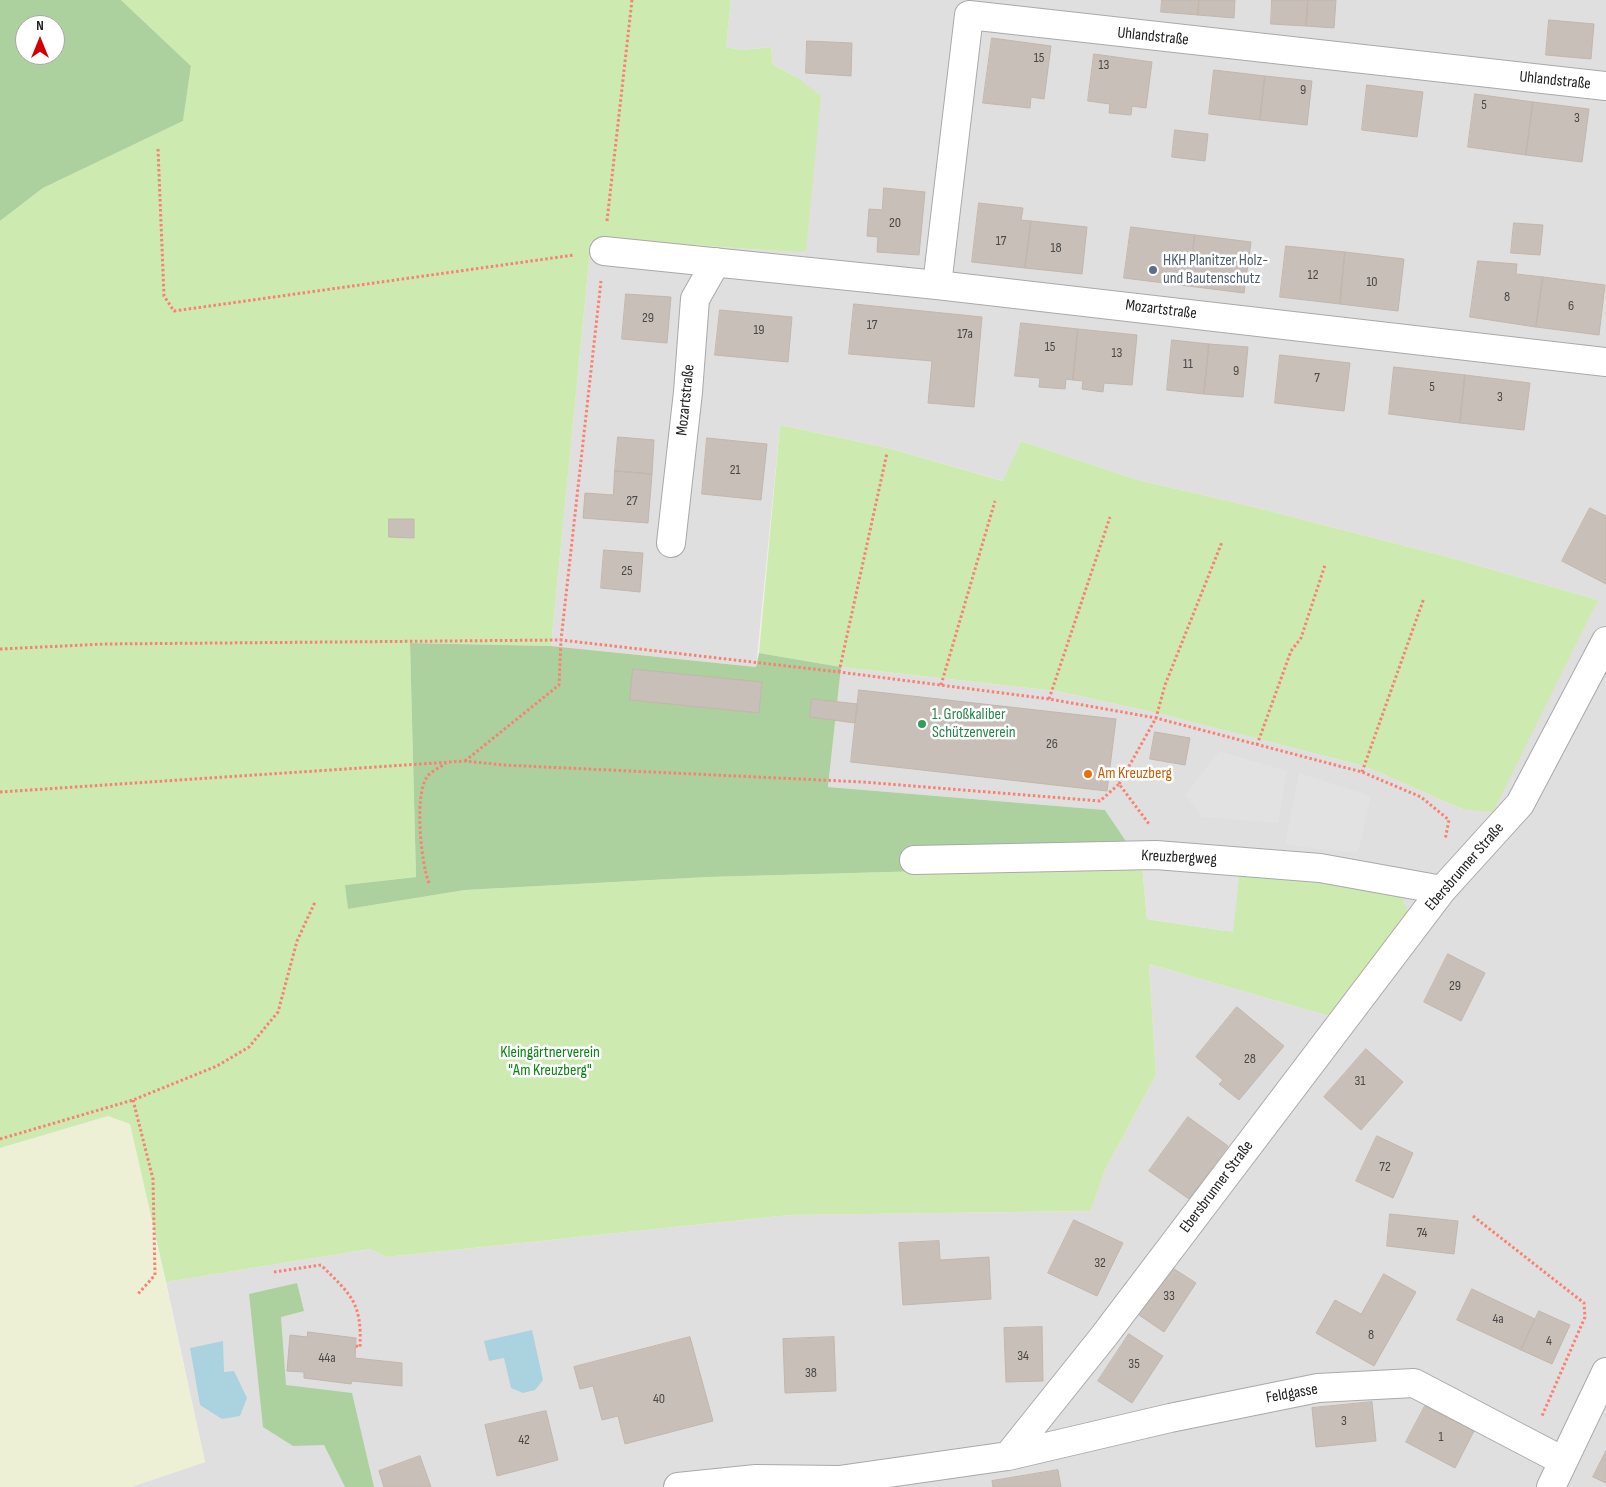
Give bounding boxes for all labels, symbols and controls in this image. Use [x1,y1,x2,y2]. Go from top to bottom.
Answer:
north arrow [15,15,65,65]
text: N [36,17,44,34]
street label: Uhlandstraße [1116,24,1190,50]
house number: 15 [1034,50,1044,66]
house number: 13 [1099,57,1109,73]
street label: Uhlandstraße [1518,68,1592,94]
house number: 9 [1300,82,1306,98]
house number: 5 [1481,97,1487,113]
house number: 3 [1574,110,1580,126]
house number: 20 [889,215,901,231]
house number: 17 [996,233,1006,249]
house number: 18 [1050,240,1062,256]
place label: HKH Planitzer Holz- und Bautenschutz [1163,251,1268,289]
marker: HKH Planitzer Holz- und Bautenschutz [1147,264,1159,276]
house number: 12 [1308,267,1318,283]
house number: 10 [1366,274,1378,290]
house number: 8 [1504,289,1510,305]
street label: Mozartstraße [1124,296,1198,324]
house number: 6 [1568,298,1574,314]
house number: 29 [642,310,654,326]
house number: 17 [867,317,877,333]
house number: 19 [753,322,765,338]
house number: 17a [957,326,973,342]
house number: 15 [1045,339,1055,355]
house number: 13 [1112,345,1122,361]
house number: 11 [1183,356,1193,372]
street label: Mozartstraße [673,363,699,437]
house number: 9 [1233,363,1239,379]
house number: 7 [1314,370,1320,386]
house number: 5 [1429,379,1435,395]
house number: 3 [1497,389,1503,405]
house number: 21 [730,462,740,478]
house number: 27 [626,493,638,509]
house number: 25 [621,563,633,579]
place label: 1. Großkaliber Schützenverein [932,705,1016,743]
marker: 1. Großkaliber Schützenverein [916,718,928,730]
house number: 26 [1046,736,1058,752]
place label: Am Kreuzberg [1098,764,1172,784]
marker: Am Kreuzberg [1082,768,1094,780]
street label: Ebersbrunner Straße [1422,819,1508,915]
street label: Kreuzbergweg [1141,846,1217,870]
house number: 29 [1449,978,1461,994]
park label: Kleingärtnerverein "Am Kreuzberg" [500,1043,600,1081]
house number: 28 [1244,1051,1256,1067]
house number: 31 [1355,1073,1365,1089]
street label: Ebersbrunner Straße [1176,1137,1258,1237]
house number: 72 [1379,1159,1391,1175]
house number: 74 [1417,1225,1427,1241]
house number: 32 [1094,1255,1106,1271]
house number: 33 [1163,1288,1175,1304]
house number: 4a [1492,1311,1504,1327]
house number: 8 [1368,1327,1374,1343]
house number: 4 [1546,1333,1552,1349]
house number: 34 [1017,1348,1029,1364]
house number: 44a [318,1350,336,1366]
house number: 35 [1128,1356,1140,1372]
house number: 38 [805,1365,817,1381]
street label: Feldgasse [1265,1380,1319,1408]
house number: 40 [653,1391,665,1407]
house number: 3 [1341,1413,1347,1429]
house number: 1 [1439,1429,1443,1445]
house number: 42 [518,1432,530,1448]

